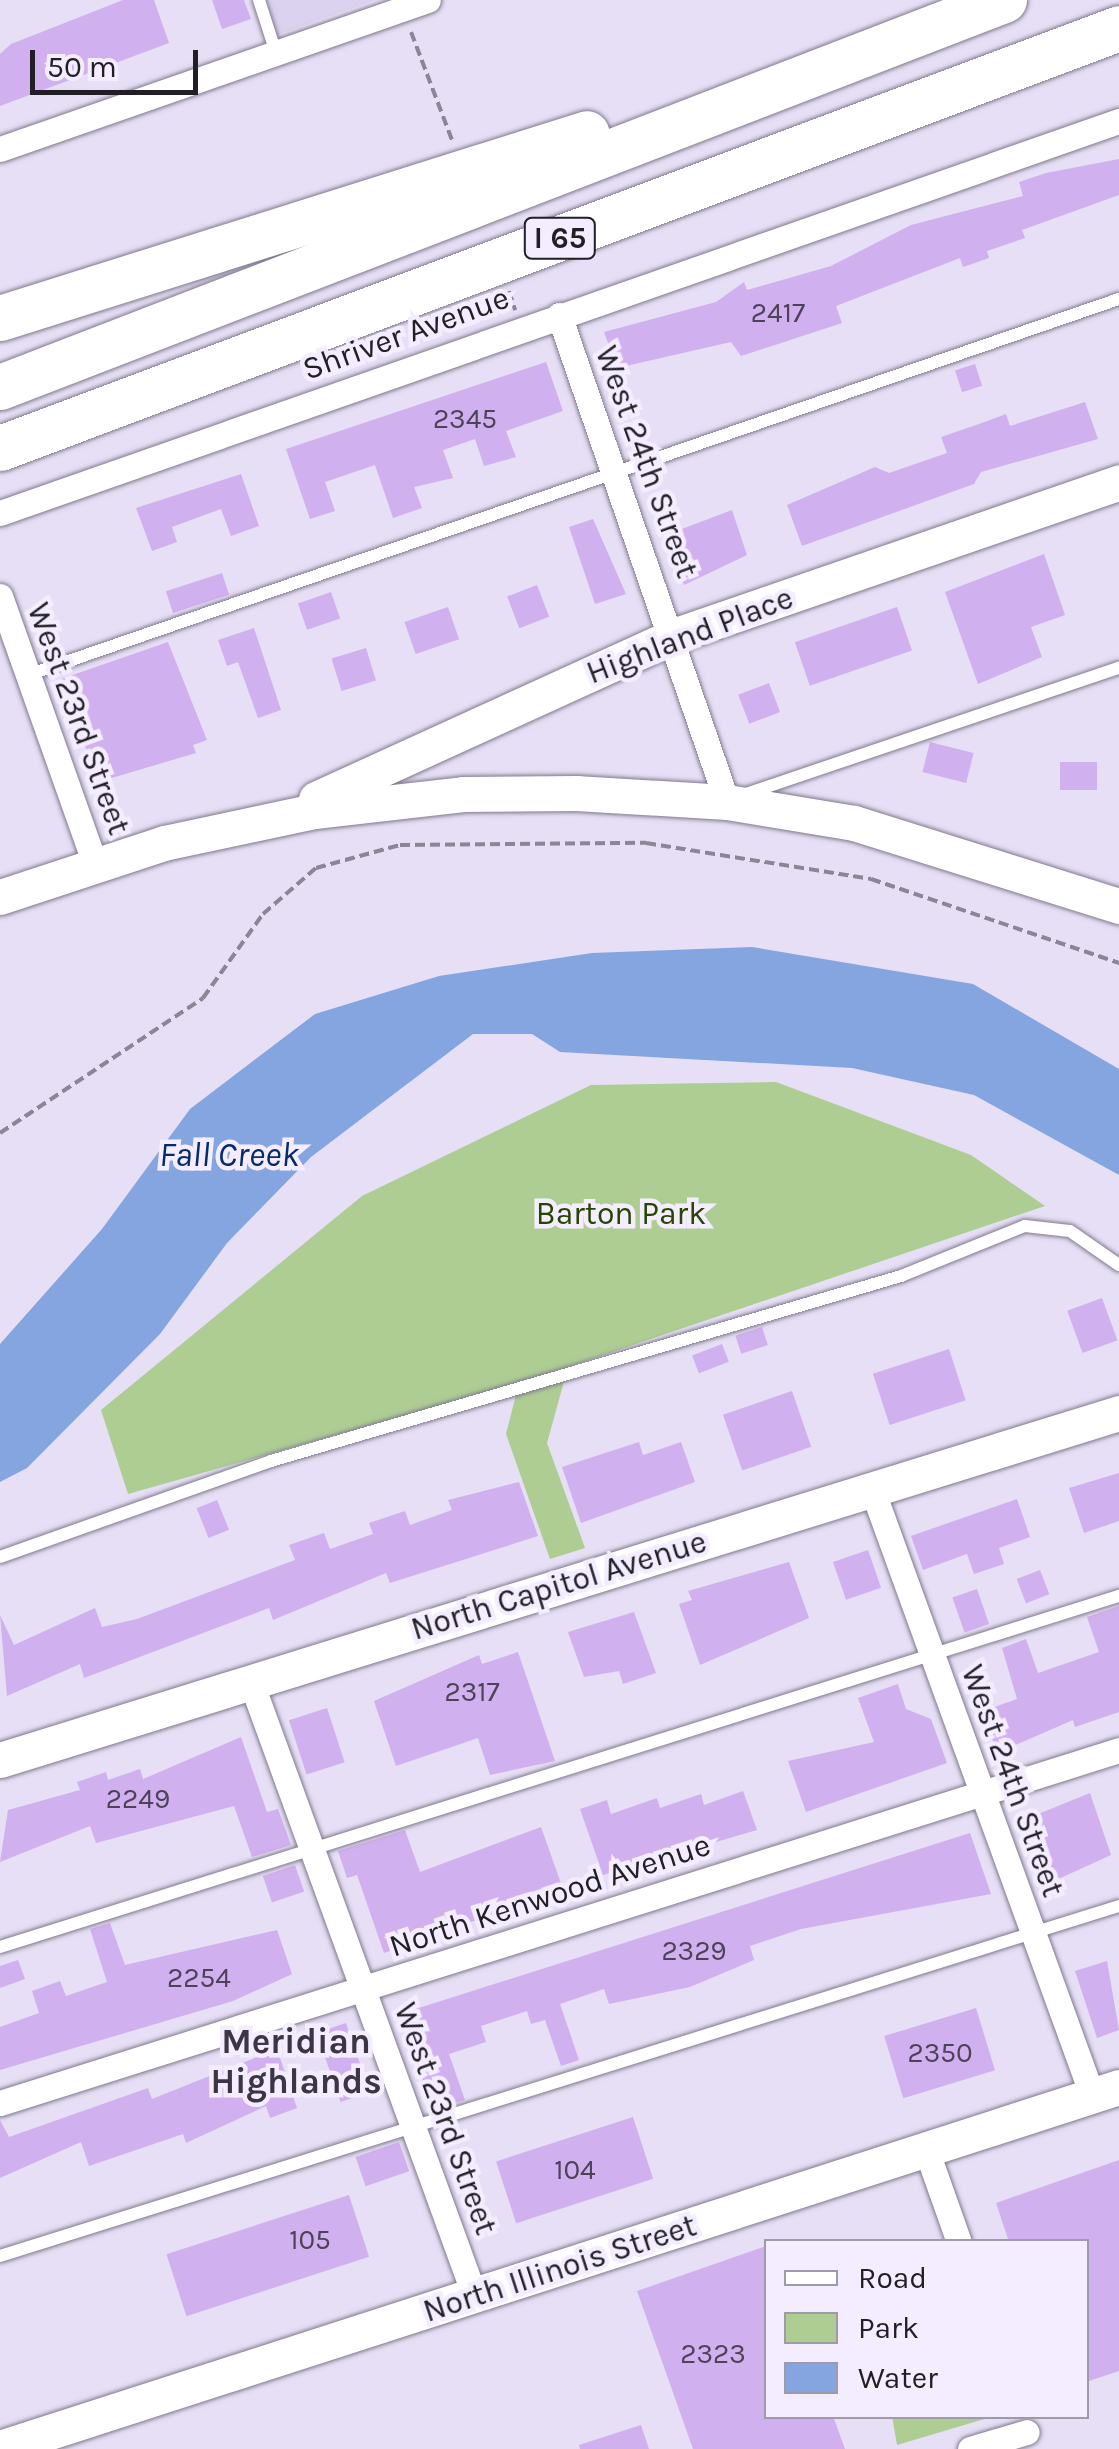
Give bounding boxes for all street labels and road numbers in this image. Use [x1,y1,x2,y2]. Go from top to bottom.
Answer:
road number: I 65 [522,213,598,263]
street label: Shriver Avenue [298,279,514,389]
street label: West 24th Street [586,341,706,583]
street label: Highland Place [581,579,799,693]
street label: West 23rd Street [18,598,138,840]
street label: North Capitol Avenue [407,1523,711,1649]
street label: West 24th Street [952,1660,1072,1902]
street label: North Kenwood Avenue [385,1826,715,1966]
street label: West 23rd Street [385,1998,505,2240]
street label: North Illinois Street [419,2207,701,2331]

